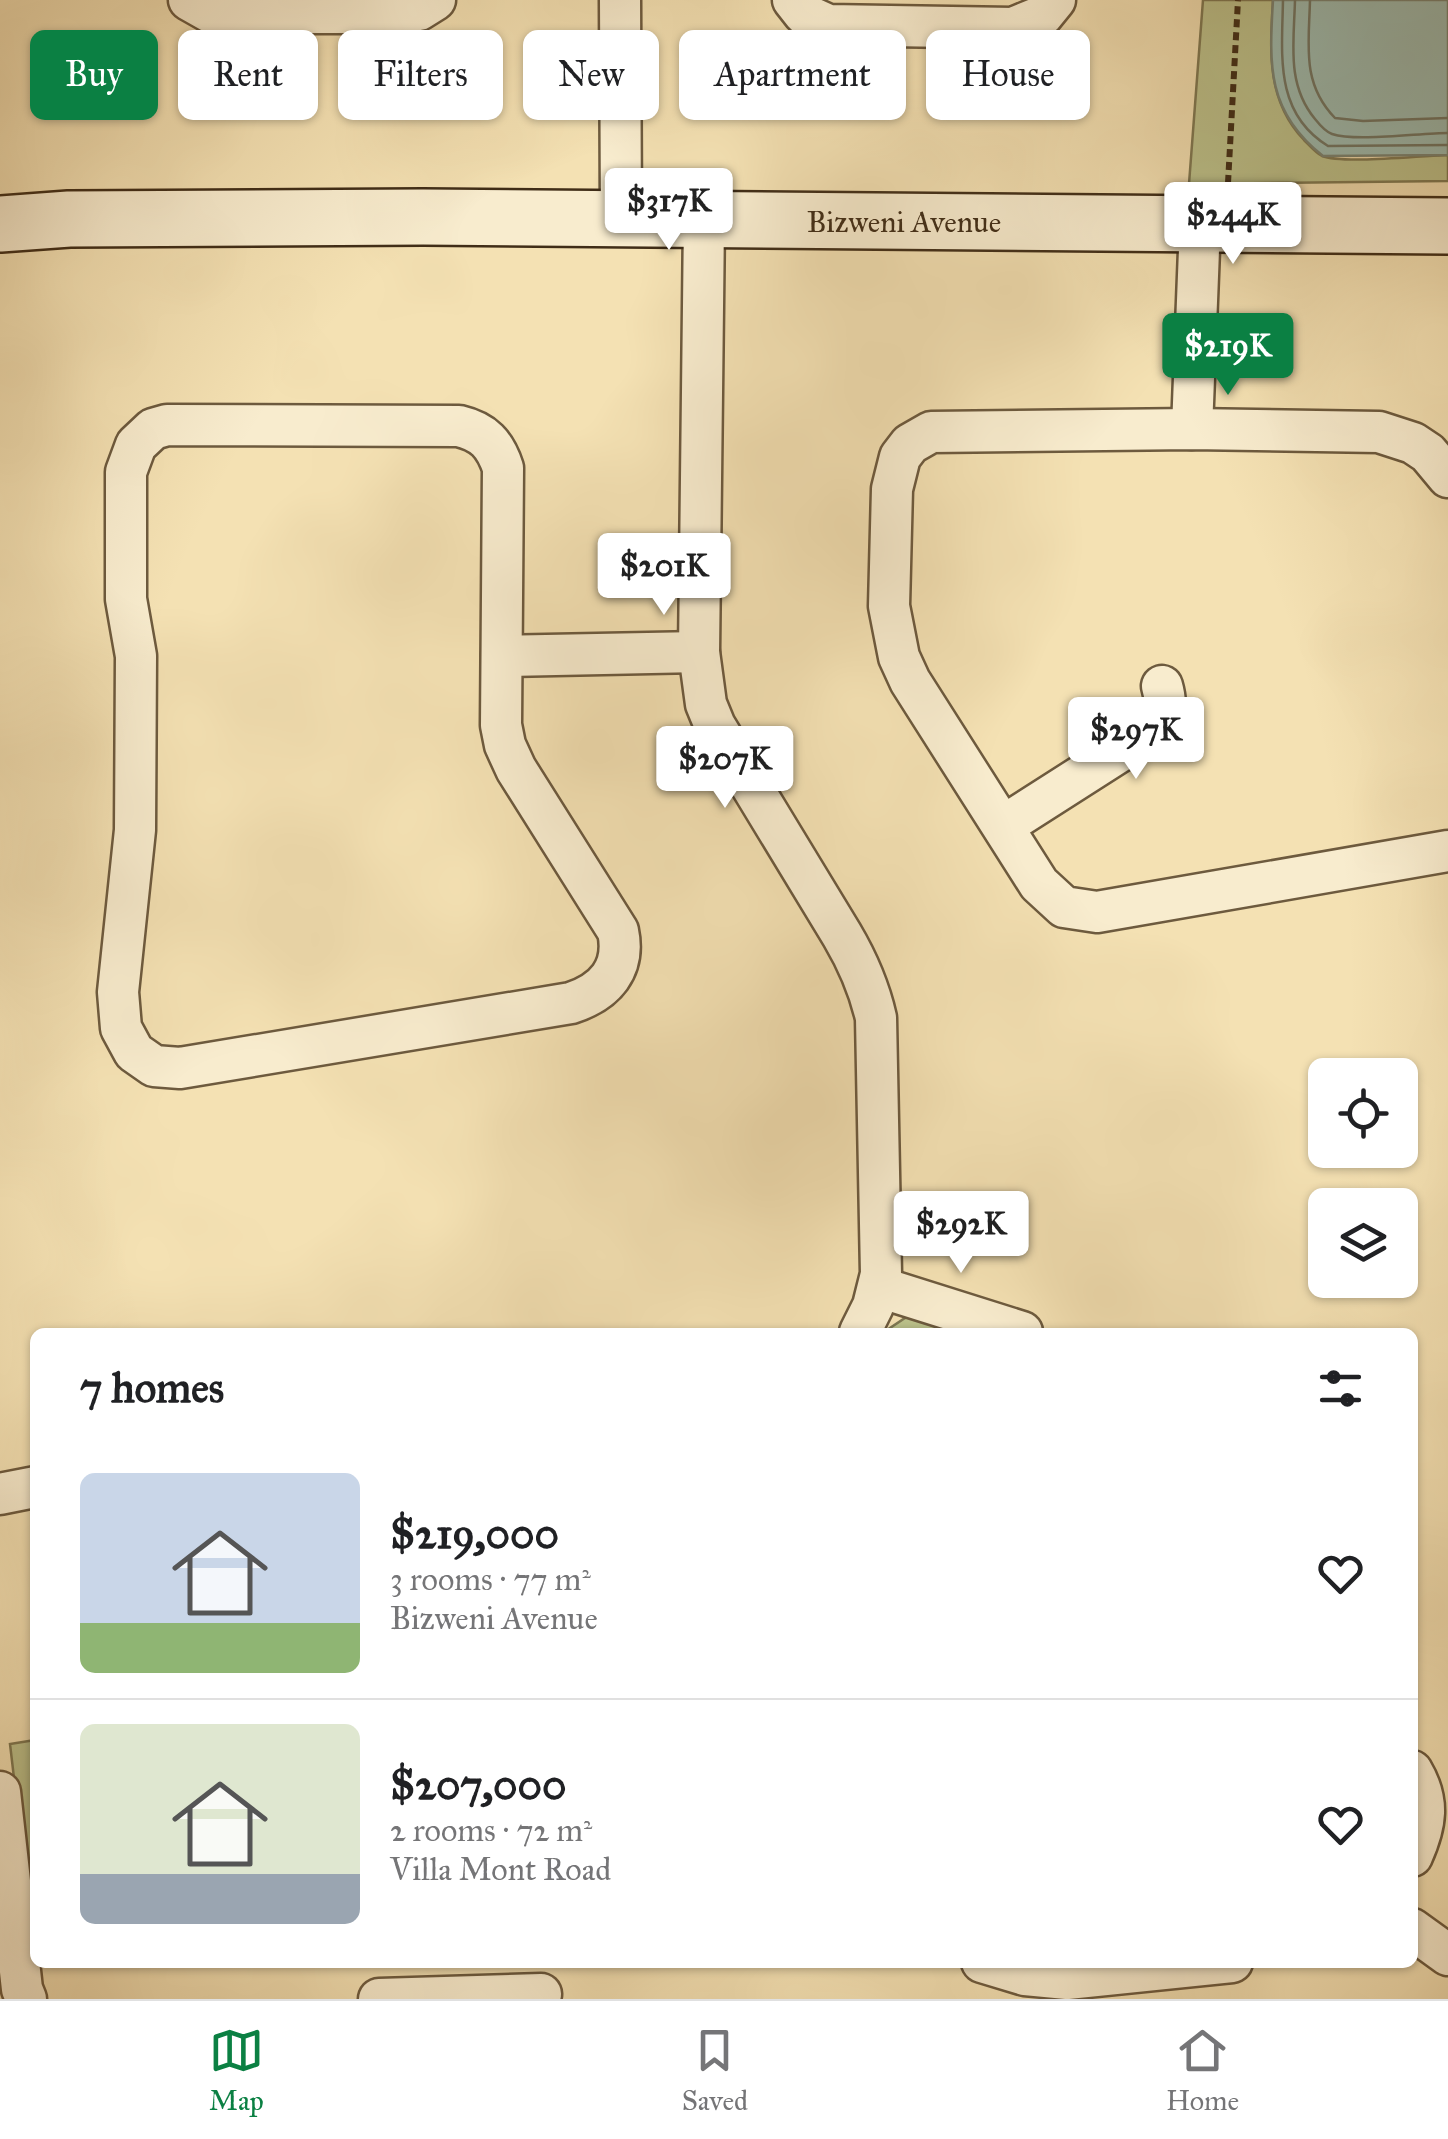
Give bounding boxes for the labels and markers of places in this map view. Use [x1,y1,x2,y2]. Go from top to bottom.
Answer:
pin: $317K [599,168,739,253]
pin: $244K [1163,182,1303,267]
pin: $219K [1158,313,1298,398]
pin: $201K [594,533,734,618]
pin: $297K [1066,697,1206,782]
pin: $207K [655,726,795,811]
pin: $292K [891,1191,1031,1276]

